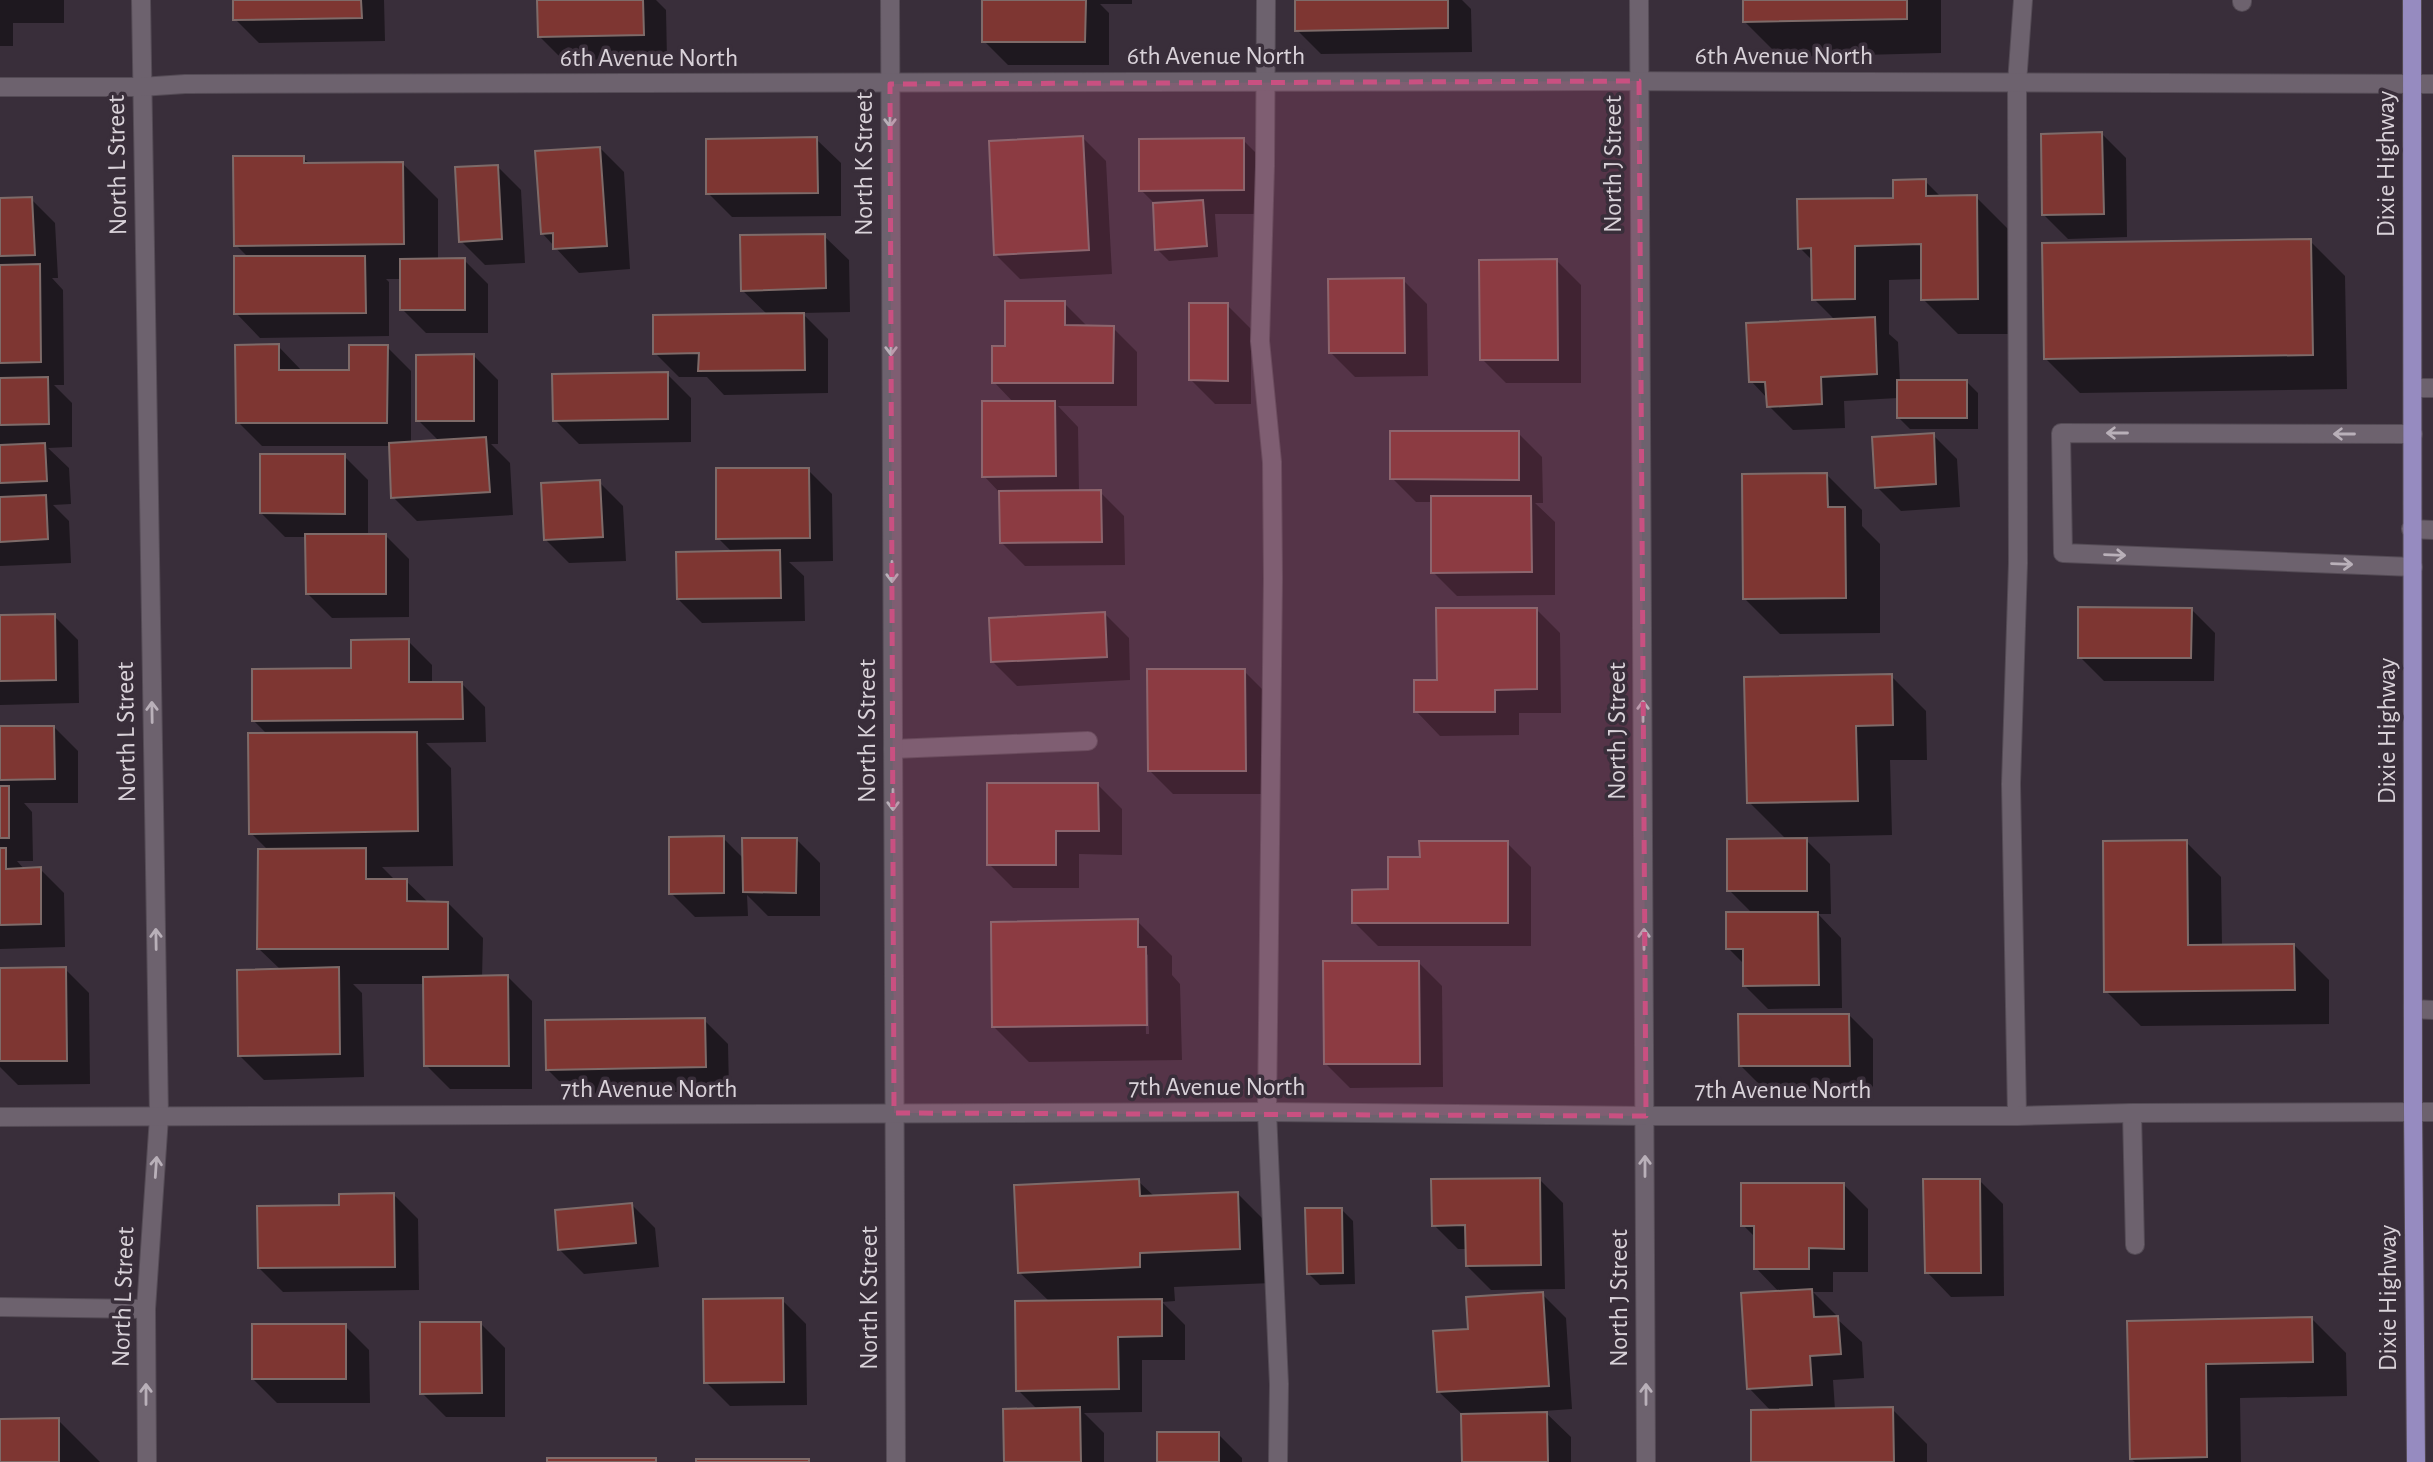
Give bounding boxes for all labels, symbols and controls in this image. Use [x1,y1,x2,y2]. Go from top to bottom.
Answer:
street label: 6th Avenue North [1127,43,1305,69]
street label: 6th Avenue North [1695,43,1873,69]
street label: 6th Avenue North [560,45,738,71]
street label: Dixie Highway [2373,91,2399,237]
street label: North K Street [851,92,877,236]
street label: North L Street [103,95,131,235]
street label: North J Street [1600,95,1626,233]
one-way arrow [884,105,897,128]
one-way arrow [884,333,898,356]
one-way arrow [2106,426,2129,440]
one-way arrow [2333,427,2356,441]
one-way arrow [2103,548,2126,561]
one-way arrow [2330,558,2353,571]
one-way arrow [885,560,899,583]
street label: Dixie Highway [2374,658,2400,804]
street label: North K Street [854,659,880,803]
street label: North L Street [112,662,140,802]
street label: North J Street [1604,662,1630,800]
one-way arrow [1636,700,1650,723]
one-way arrow [145,701,159,724]
one-way arrow [886,788,900,811]
one-way arrow [149,928,163,951]
one-way arrow [1638,928,1651,951]
street label: 7th Avenue North [1129,1074,1305,1100]
street label: 7th Avenue North [561,1076,737,1102]
street label: 7th Avenue North [1695,1077,1871,1103]
one-way arrow [1638,1155,1652,1178]
one-way arrow [150,1156,163,1178]
street label: Dixie Highway [2375,1225,2401,1371]
street label: North L Street [108,1226,138,1368]
street label: North K Street [856,1226,882,1370]
street label: North J Street [1606,1229,1632,1367]
one-way arrow [139,1383,153,1406]
one-way arrow [1639,1383,1653,1406]

